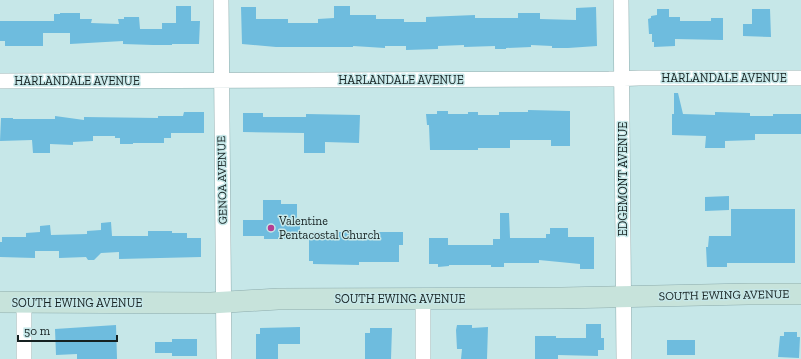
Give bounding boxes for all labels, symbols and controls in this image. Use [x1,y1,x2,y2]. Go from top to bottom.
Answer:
street label: HARLANDALE AVENUE [661,71,787,85]
street label: HARLANDALE AVENUE [338,73,464,87]
street label: HARLANDALE AVENUE [14,74,140,88]
street label: EDGEMONT AVENUE [616,122,630,236]
street label: GENOA AVENUE [214,136,230,224]
place label: Valentine Pentacostal Church [278,214,380,242]
marker: Valentine Pentacostal Church [266,223,276,233]
street label: SOUTH EWING AVENUE [659,287,789,303]
street label: SOUTH EWING AVENUE [335,292,465,306]
street label: SOUTH EWING AVENUE [12,296,142,310]
scale bar [18,317,117,343]
text: 50 m [24,324,51,338]

